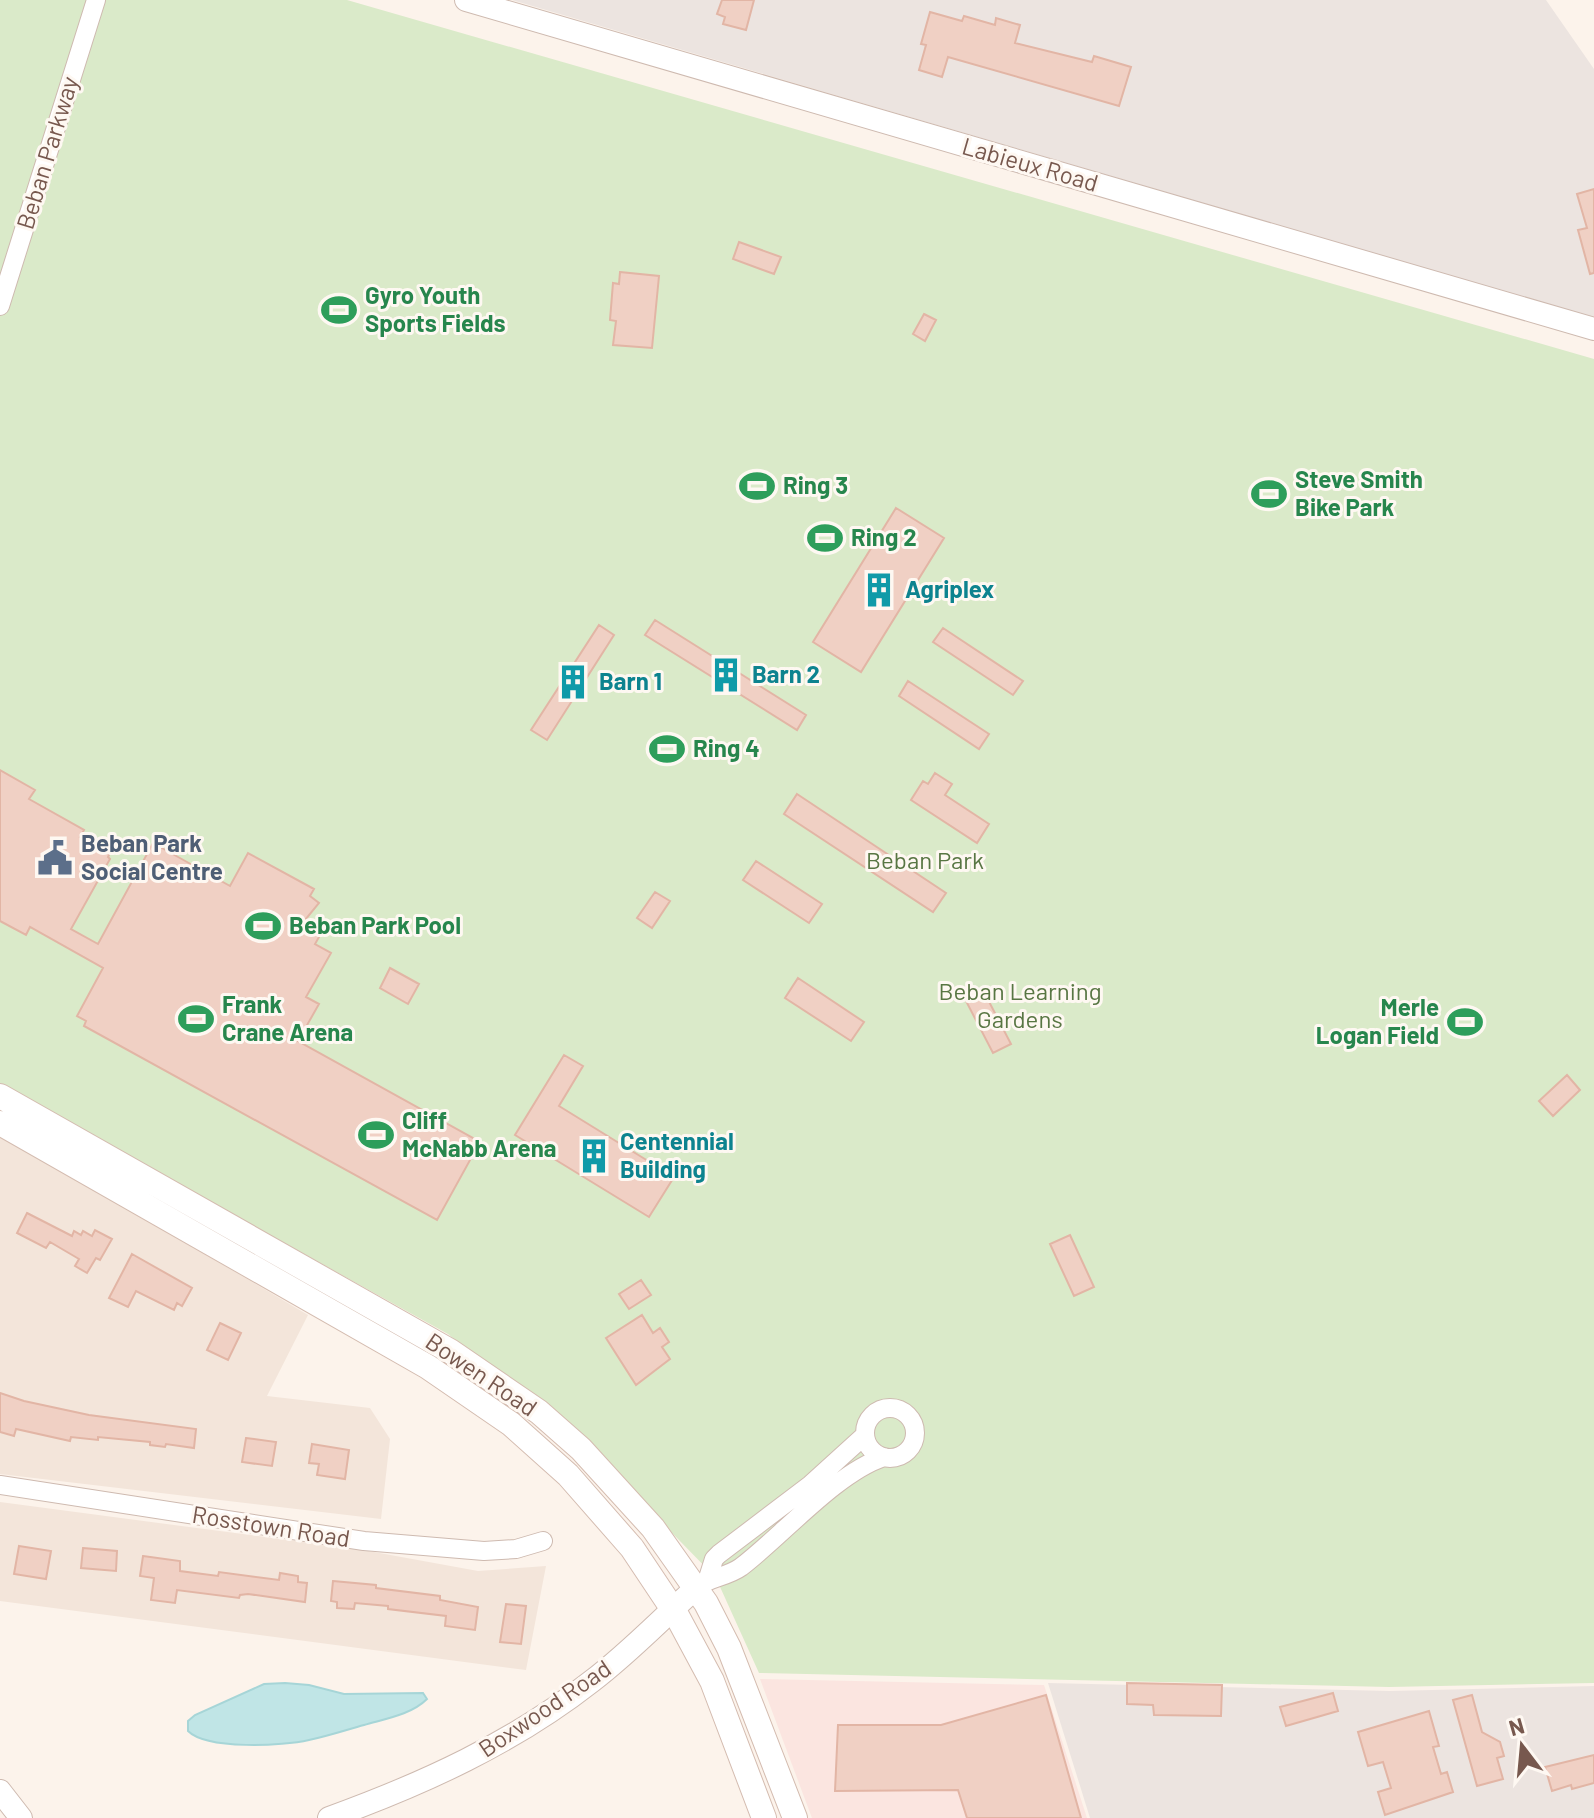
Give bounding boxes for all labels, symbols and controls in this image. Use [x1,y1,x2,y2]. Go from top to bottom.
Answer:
street label: Beban Parkway [10,73,84,233]
street label: Labieux Road [959,130,1102,197]
place label: Gyro Youth Sports Fields [365,280,506,337]
sports icon: Gyro Youth Sports Fields [320,291,358,329]
place label: Steve Smith Bike Park [1295,464,1423,521]
sports icon: Ring 3 [738,467,776,505]
place label: Ring 3 [783,470,848,499]
sports icon: Steve Smith Bike Park [1250,475,1288,513]
sports icon: Ring 2 [806,519,844,557]
place label: Ring 2 [851,522,917,551]
building icon: Agriplex [860,571,898,609]
place label: Agriplex [905,574,994,603]
building icon: Barn 2 [707,656,745,694]
place label: Barn 2 [752,659,820,688]
building icon: Barn 1 [554,663,592,701]
place label: Barn 1 [599,666,662,695]
sports icon: Ring 4 [648,730,686,768]
place label: Ring 4 [693,733,760,762]
place label: Beban Park Social Centre [81,828,223,885]
public building icon: Beban Park Social Centre [36,839,74,877]
park label: Beban Park [866,845,984,874]
sports icon: Beban Park Pool [244,907,282,945]
place label: Beban Park Pool [289,910,461,939]
park label: Beban Learning Gardens [938,976,1102,1033]
place label: Frank Crane Arena [222,989,353,1046]
place label: Merle Logan Field [1316,992,1439,1049]
sports icon: Frank Crane Arena [177,1000,215,1038]
sports icon: Merle Logan Field [1446,1003,1484,1041]
place label: Cliff McNabb Arena [402,1105,557,1162]
sports icon: Cliff McNabb Arena [357,1116,395,1154]
place label: Centennial Building [620,1126,734,1183]
building icon: Centennial Building [575,1137,613,1175]
street label: Bowen Road [421,1326,543,1422]
street label: Rosstown Road [190,1499,352,1552]
street label: Boxwood Road [473,1653,616,1763]
north arrow [1482,1706,1562,1786]
text: N [1506,1711,1527,1740]

